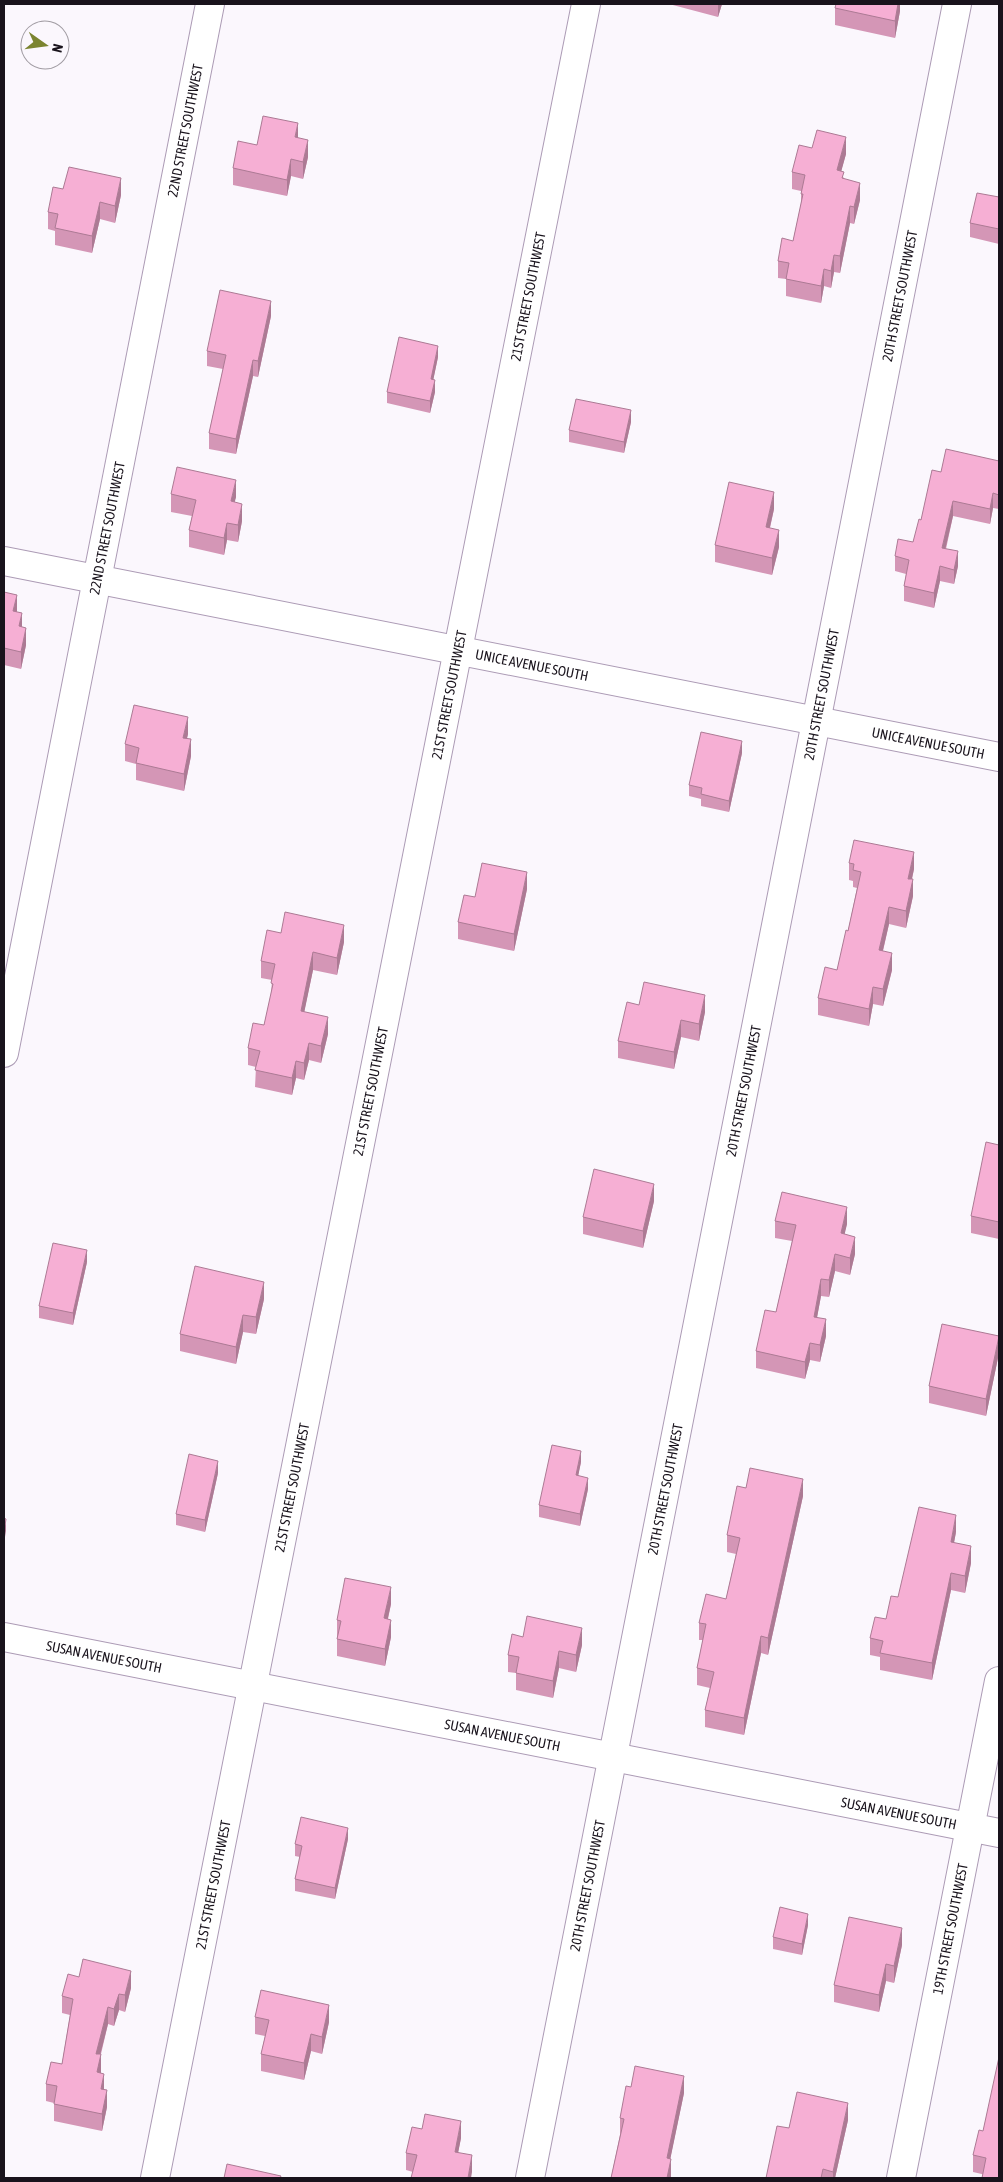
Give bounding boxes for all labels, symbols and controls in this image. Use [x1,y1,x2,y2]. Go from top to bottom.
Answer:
north arrow [20,20,70,70]
text: N [49,42,66,54]
street label: 22ND STREET SOUTHWEST [164,63,206,198]
street label: 20TH STREET SOUTHWEST [879,229,920,363]
street label: 21ST STREET SOUTHWEST [507,231,549,362]
street label: 22ND STREET SOUTHWEST [86,460,128,596]
street label: 20TH STREET SOUTHWEST [801,627,842,761]
street label: 21ST STREET SOUTHWEST [428,629,470,761]
street label: UNICE AVENUE SOUTH [474,646,590,684]
street label: UNICE AVENUE SOUTH [870,724,986,762]
street label: 20TH STREET SOUTHWEST [723,1024,764,1158]
street label: 21ST STREET SOUTHWEST [350,1025,391,1157]
street label: 21ST STREET SOUTHWEST [271,1422,312,1553]
street label: 20TH STREET SOUTHWEST [645,1422,686,1556]
street label: SUSAN AVENUE SOUTH [45,1637,163,1676]
street label: SUSAN AVENUE SOUTH [443,1716,562,1754]
street label: SUSAN AVENUE SOUTH [840,1794,958,1832]
street label: 21ST STREET SOUTHWEST [193,1819,234,1951]
street label: 20TH STREET SOUTHWEST [567,1819,608,1953]
street label: 19TH STREET SOUTHWEST [929,1862,971,1996]

